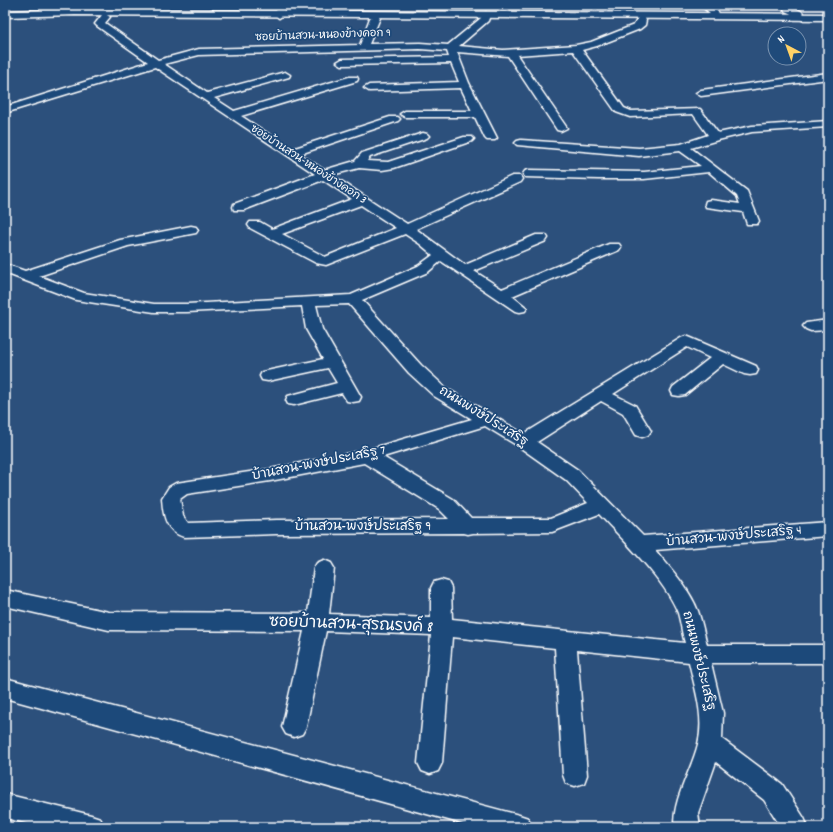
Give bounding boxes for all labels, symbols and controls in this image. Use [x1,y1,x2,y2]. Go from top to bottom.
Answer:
street label: ซอยบ้านสวน-หนองข้างคอก 9 [255,25,391,46]
north arrow [767,26,807,66]
text: N [774,32,789,48]
street label: ซอยบ้านสวน-หนองข้างคอก 3 [247,120,370,209]
street label: ถนนพงษ์ประเสริฐ [435,380,532,452]
street label: บ้านสวน-พงษ์ประเสริฐ 7 [250,440,387,486]
street label: บ้านสวน-พงษ์ประเสริฐ 9 [295,516,431,537]
street label: บ้านสวน-พงษ์ประเสริฐ 4 [665,520,803,552]
street label: ซอยบ้านสวน-สุรณรงค์ 8 [268,609,434,639]
street label: ถนนพงษ์ประเสริฐ [676,609,722,713]

